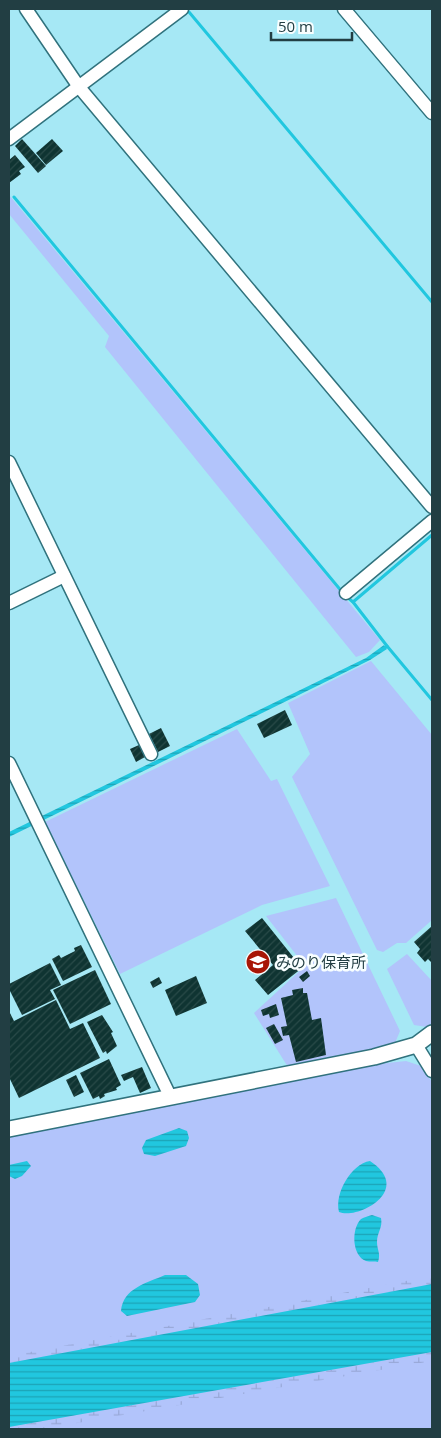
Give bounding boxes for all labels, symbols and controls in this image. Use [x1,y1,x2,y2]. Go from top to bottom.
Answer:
scale bar [271,10,352,42]
text: 50 m [278,16,313,36]
school or university icon: みのり保育所 [245,949,271,975]
place label: みのり保育所 [276,952,366,972]

